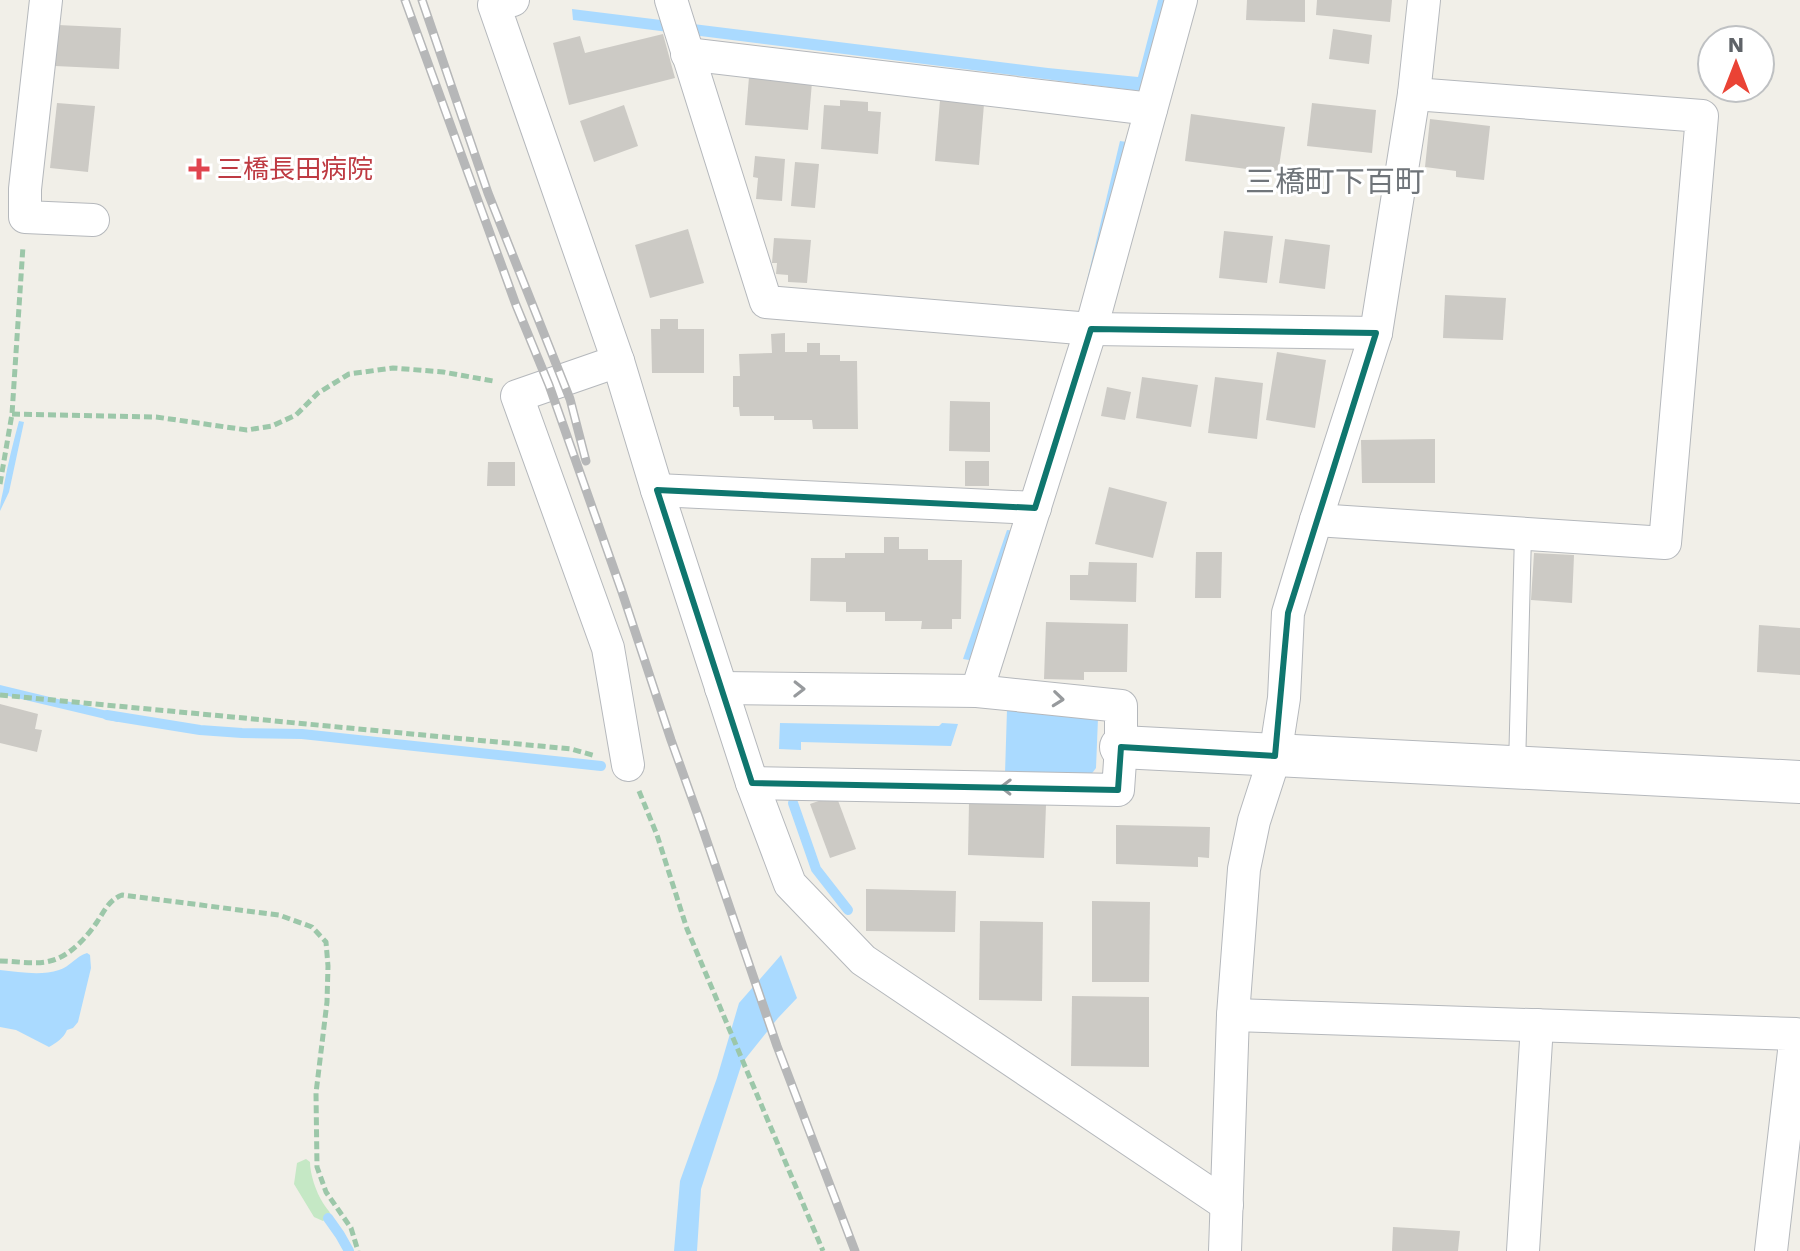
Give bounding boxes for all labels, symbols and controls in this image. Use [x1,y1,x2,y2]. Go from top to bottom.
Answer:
north arrow [1696,24,1776,104]
text: N [1728,32,1744,57]
place label: 三橋長田病院 [217,154,373,184]
marker: 三橋長田病院 [188,158,210,180]
district label: 三橋町下百町 [1245,164,1425,199]
one-way arrow [793,680,806,698]
one-way arrow [1052,691,1065,708]
one-way arrow [999,779,1012,796]

